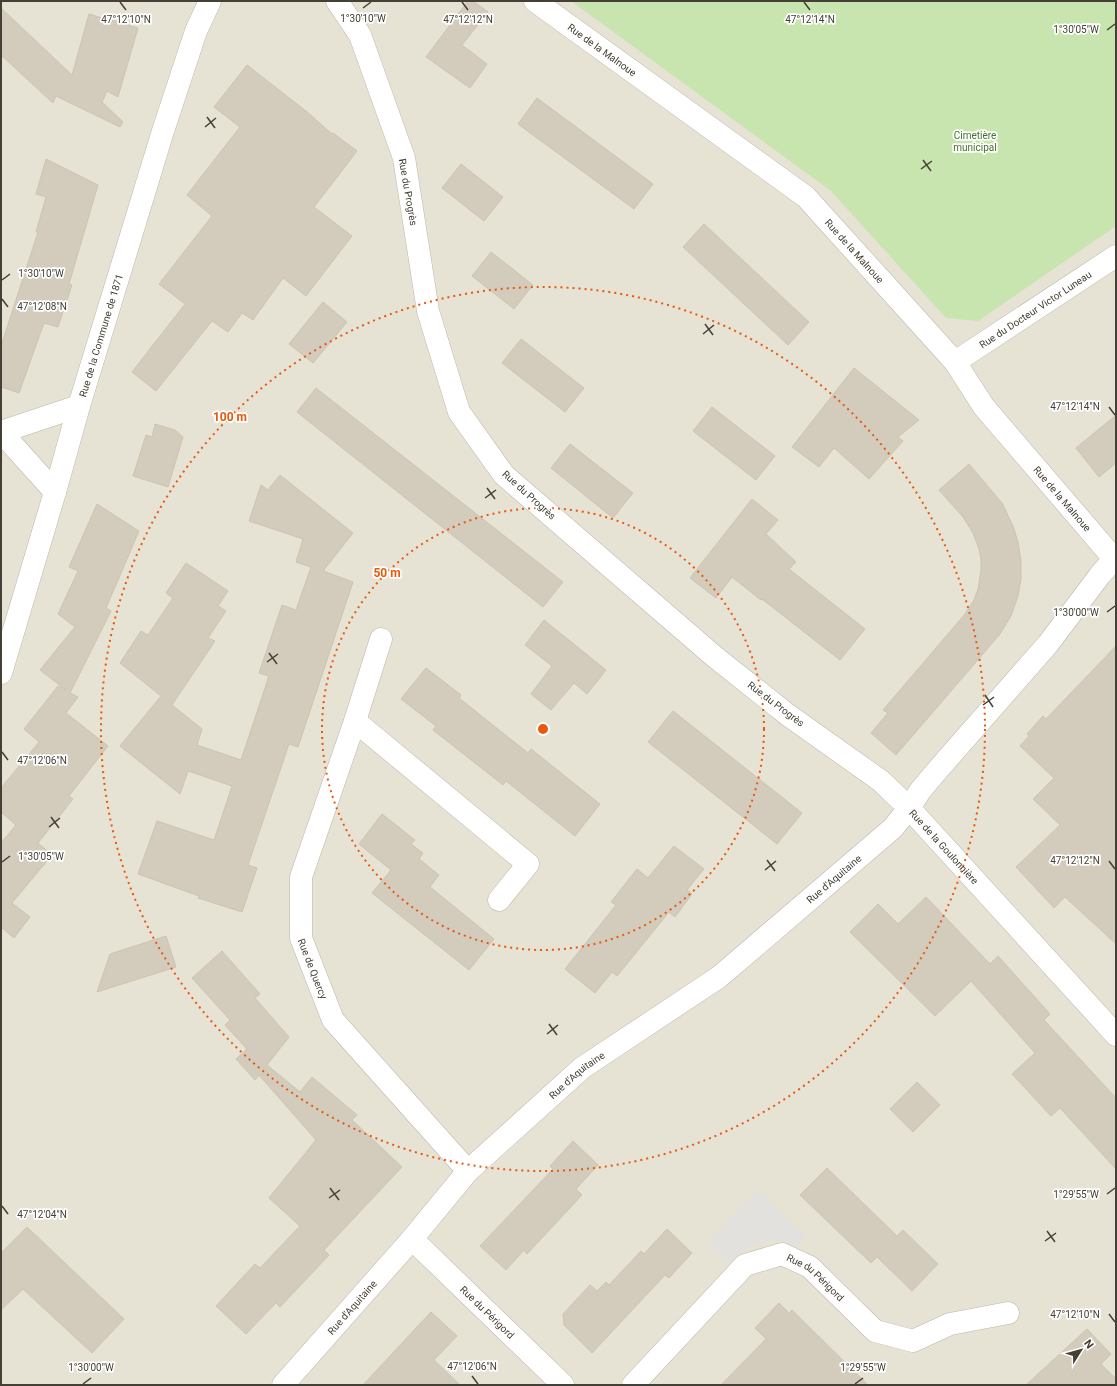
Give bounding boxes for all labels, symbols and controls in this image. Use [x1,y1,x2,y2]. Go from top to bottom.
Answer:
text: 1°30'10"W [340,13,386,24]
text: 47°12'10"N [101,14,151,25]
text: 47°12'12"N [443,14,493,25]
text: 47°12'14"N [785,14,835,25]
street label: Rue de la Malnoue [566,21,639,78]
text: 1°30'05"W [1053,24,1099,35]
park label: Cimetière municipal [953,130,997,153]
street label: Rue du Progrès [397,158,419,226]
street label: Rue de la Malnoue [823,217,886,285]
text: 1°30'10"W [18,268,64,279]
street label: Rue du Docteur Victor Luneau [977,268,1093,350]
street label: Rue de la Commune de 1871 [77,273,125,398]
text: 47°12'08"N [17,301,67,312]
text: 47°12'14"N [1050,401,1100,412]
text: 100 m [213,410,247,424]
street label: Rue de la Malnoue [1032,464,1093,533]
street label: Rue du Progrès [500,468,558,522]
text: 50 m [373,566,401,580]
text: 1°30'00"W [1053,607,1099,618]
street label: Rue du Progrès [746,679,806,729]
centre of rings [536,722,550,736]
text: 47°12'06"N [17,755,67,766]
street label: Rue de la Goulonnière [907,807,981,886]
text: 1°30'05"W [18,851,64,862]
street label: Rue d'Aquitaine [804,852,863,905]
text: 47°12'12"N [1050,855,1100,866]
street label: Rue de Quercy [296,937,330,1001]
street label: Rue d'Aquitaine [547,1049,606,1101]
text: 1°29'55"W [1053,1189,1099,1200]
text: 47°12'04"N [17,1209,67,1220]
street label: Rue du Périgord [785,1251,846,1303]
street label: Rue d'Aquitaine [325,1278,379,1336]
street label: Rue du Périgord [458,1283,517,1341]
text: 47°12'10"N [1050,1309,1100,1320]
north arrow [1061,1330,1101,1370]
text: N [1081,1337,1096,1351]
text: 47°12'06"N [447,1361,497,1372]
text: 1°30'00"W [68,1362,114,1373]
text: 1°29'55"W [840,1362,886,1373]

